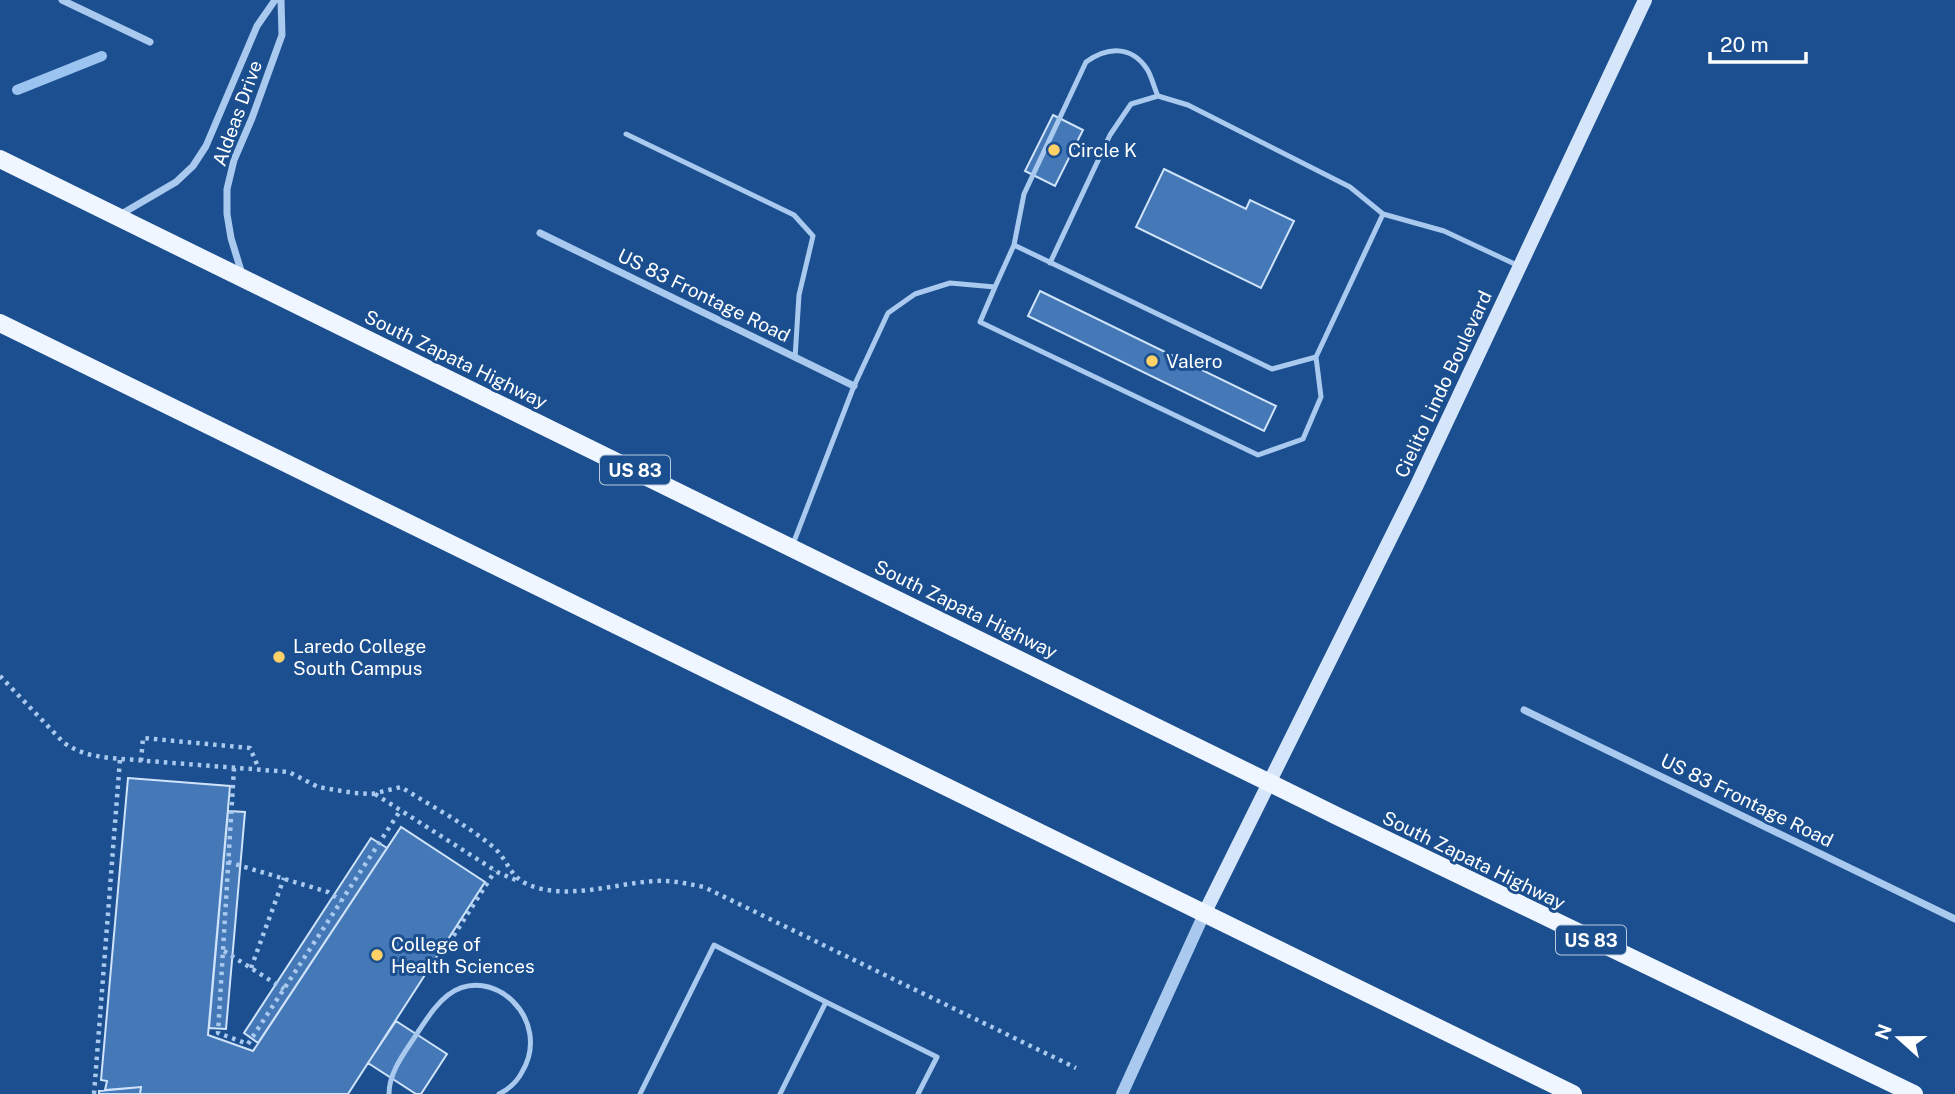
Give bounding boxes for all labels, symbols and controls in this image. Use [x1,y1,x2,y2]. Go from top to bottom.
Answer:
scale bar [1710,21,1806,65]
text: 20 m [1720,32,1769,57]
street label: Aldeas Drive [208,57,266,169]
place label: Circle K [1068,139,1137,161]
marker: Circle K [1046,142,1062,158]
street label: US 83 Frontage Road [614,244,794,346]
street label: Cielito Lindo Boulevard [1390,287,1496,481]
street label: South Zapata Highway [361,305,551,413]
place label: Valero [1166,350,1223,372]
marker: Valero [1144,353,1160,369]
road number: US 83 [600,456,670,484]
street label: South Zapata Highway [871,555,1061,663]
place label: Laredo College South Campus [293,635,426,679]
marker: Laredo College South Campus [271,649,287,665]
street label: US 83 Frontage Road [1657,749,1837,851]
street label: South Zapata Highway [1379,806,1569,914]
road number: US 83 [1556,925,1626,954]
place label: College of Health Sciences [391,933,535,977]
marker: College of Health Sciences [369,947,385,963]
north arrow [1864,1003,1934,1073]
text: N [1870,1021,1896,1043]

